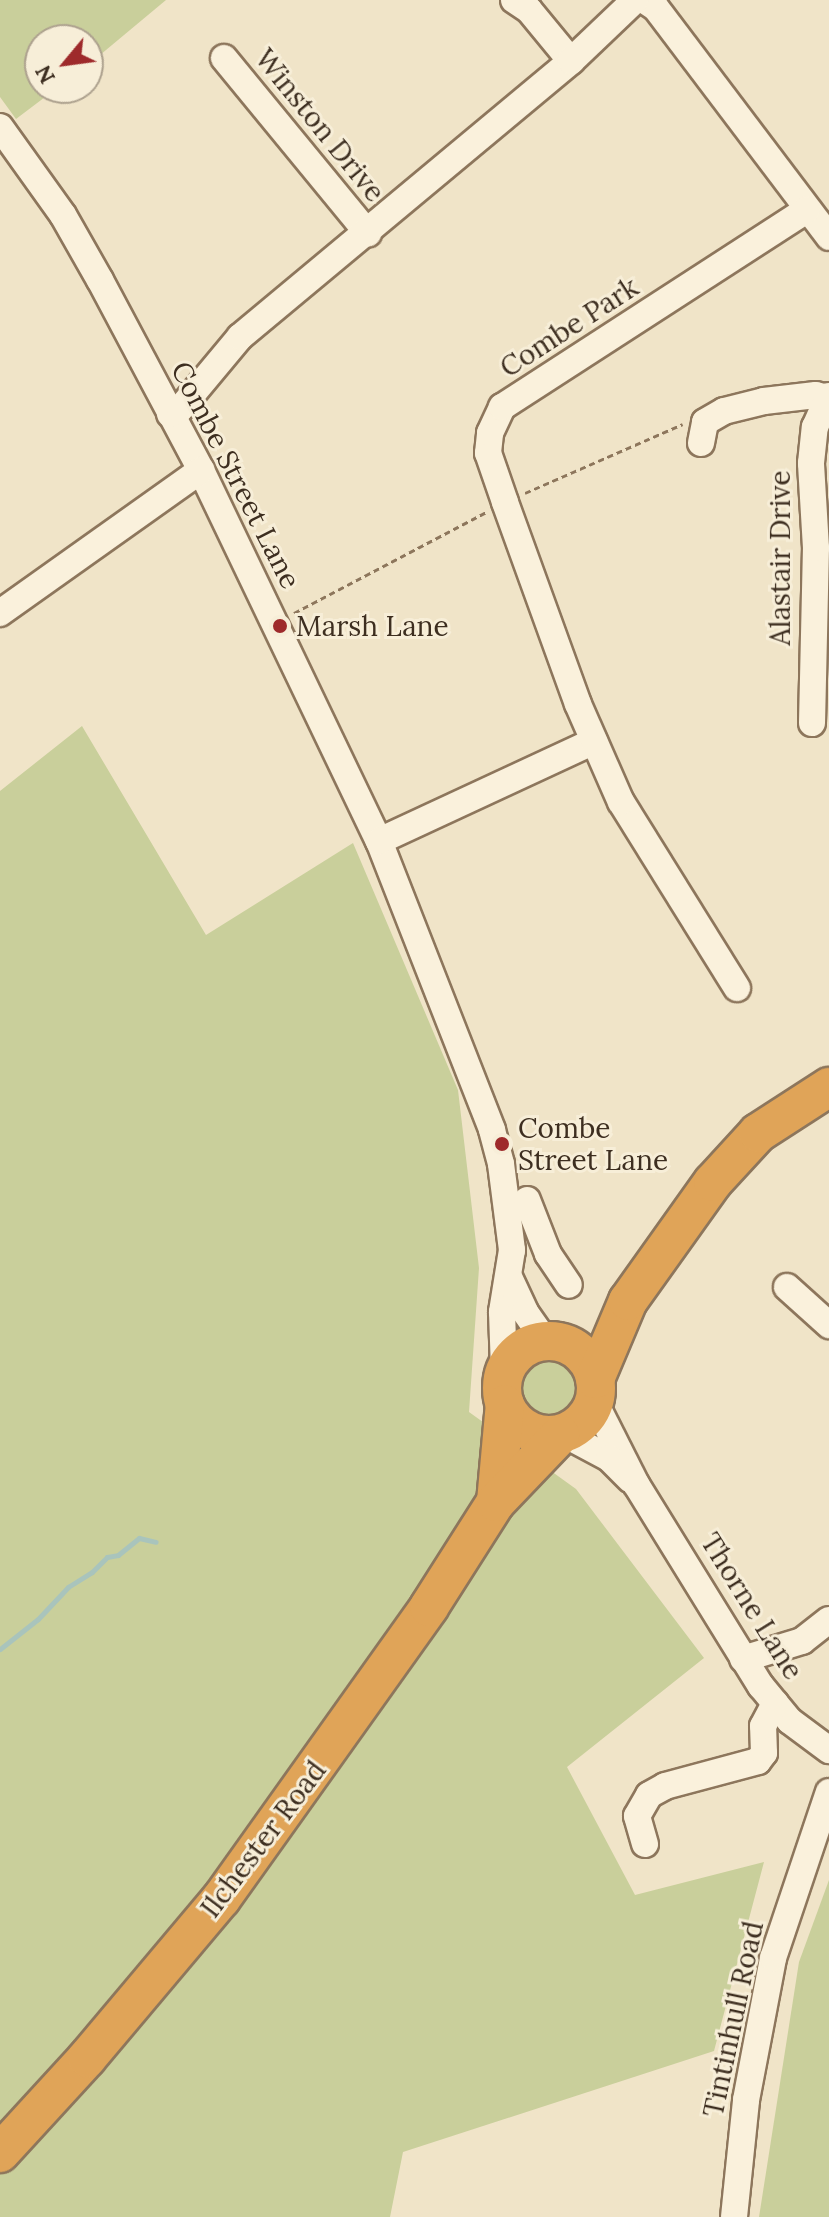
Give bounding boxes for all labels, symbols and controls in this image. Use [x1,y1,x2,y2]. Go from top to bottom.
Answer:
north arrow [24,24,104,104]
street label: Winston Drive [248,42,392,208]
text: N [28,60,61,89]
street label: Combe Park [494,270,644,384]
street label: Combe Street Lane [164,356,308,594]
street label: Alastair Drive [763,470,797,646]
place label: Marsh Lane [296,609,449,643]
marker: Marsh Lane [271,617,289,635]
place label: Combe Street Lane [518,1111,668,1177]
marker: Combe Street Lane [493,1135,511,1153]
street label: Thorne Lane [694,1527,810,1685]
street label: Ilchester Road [193,1754,333,1924]
street label: Tintinhull Road [696,1918,770,2120]

